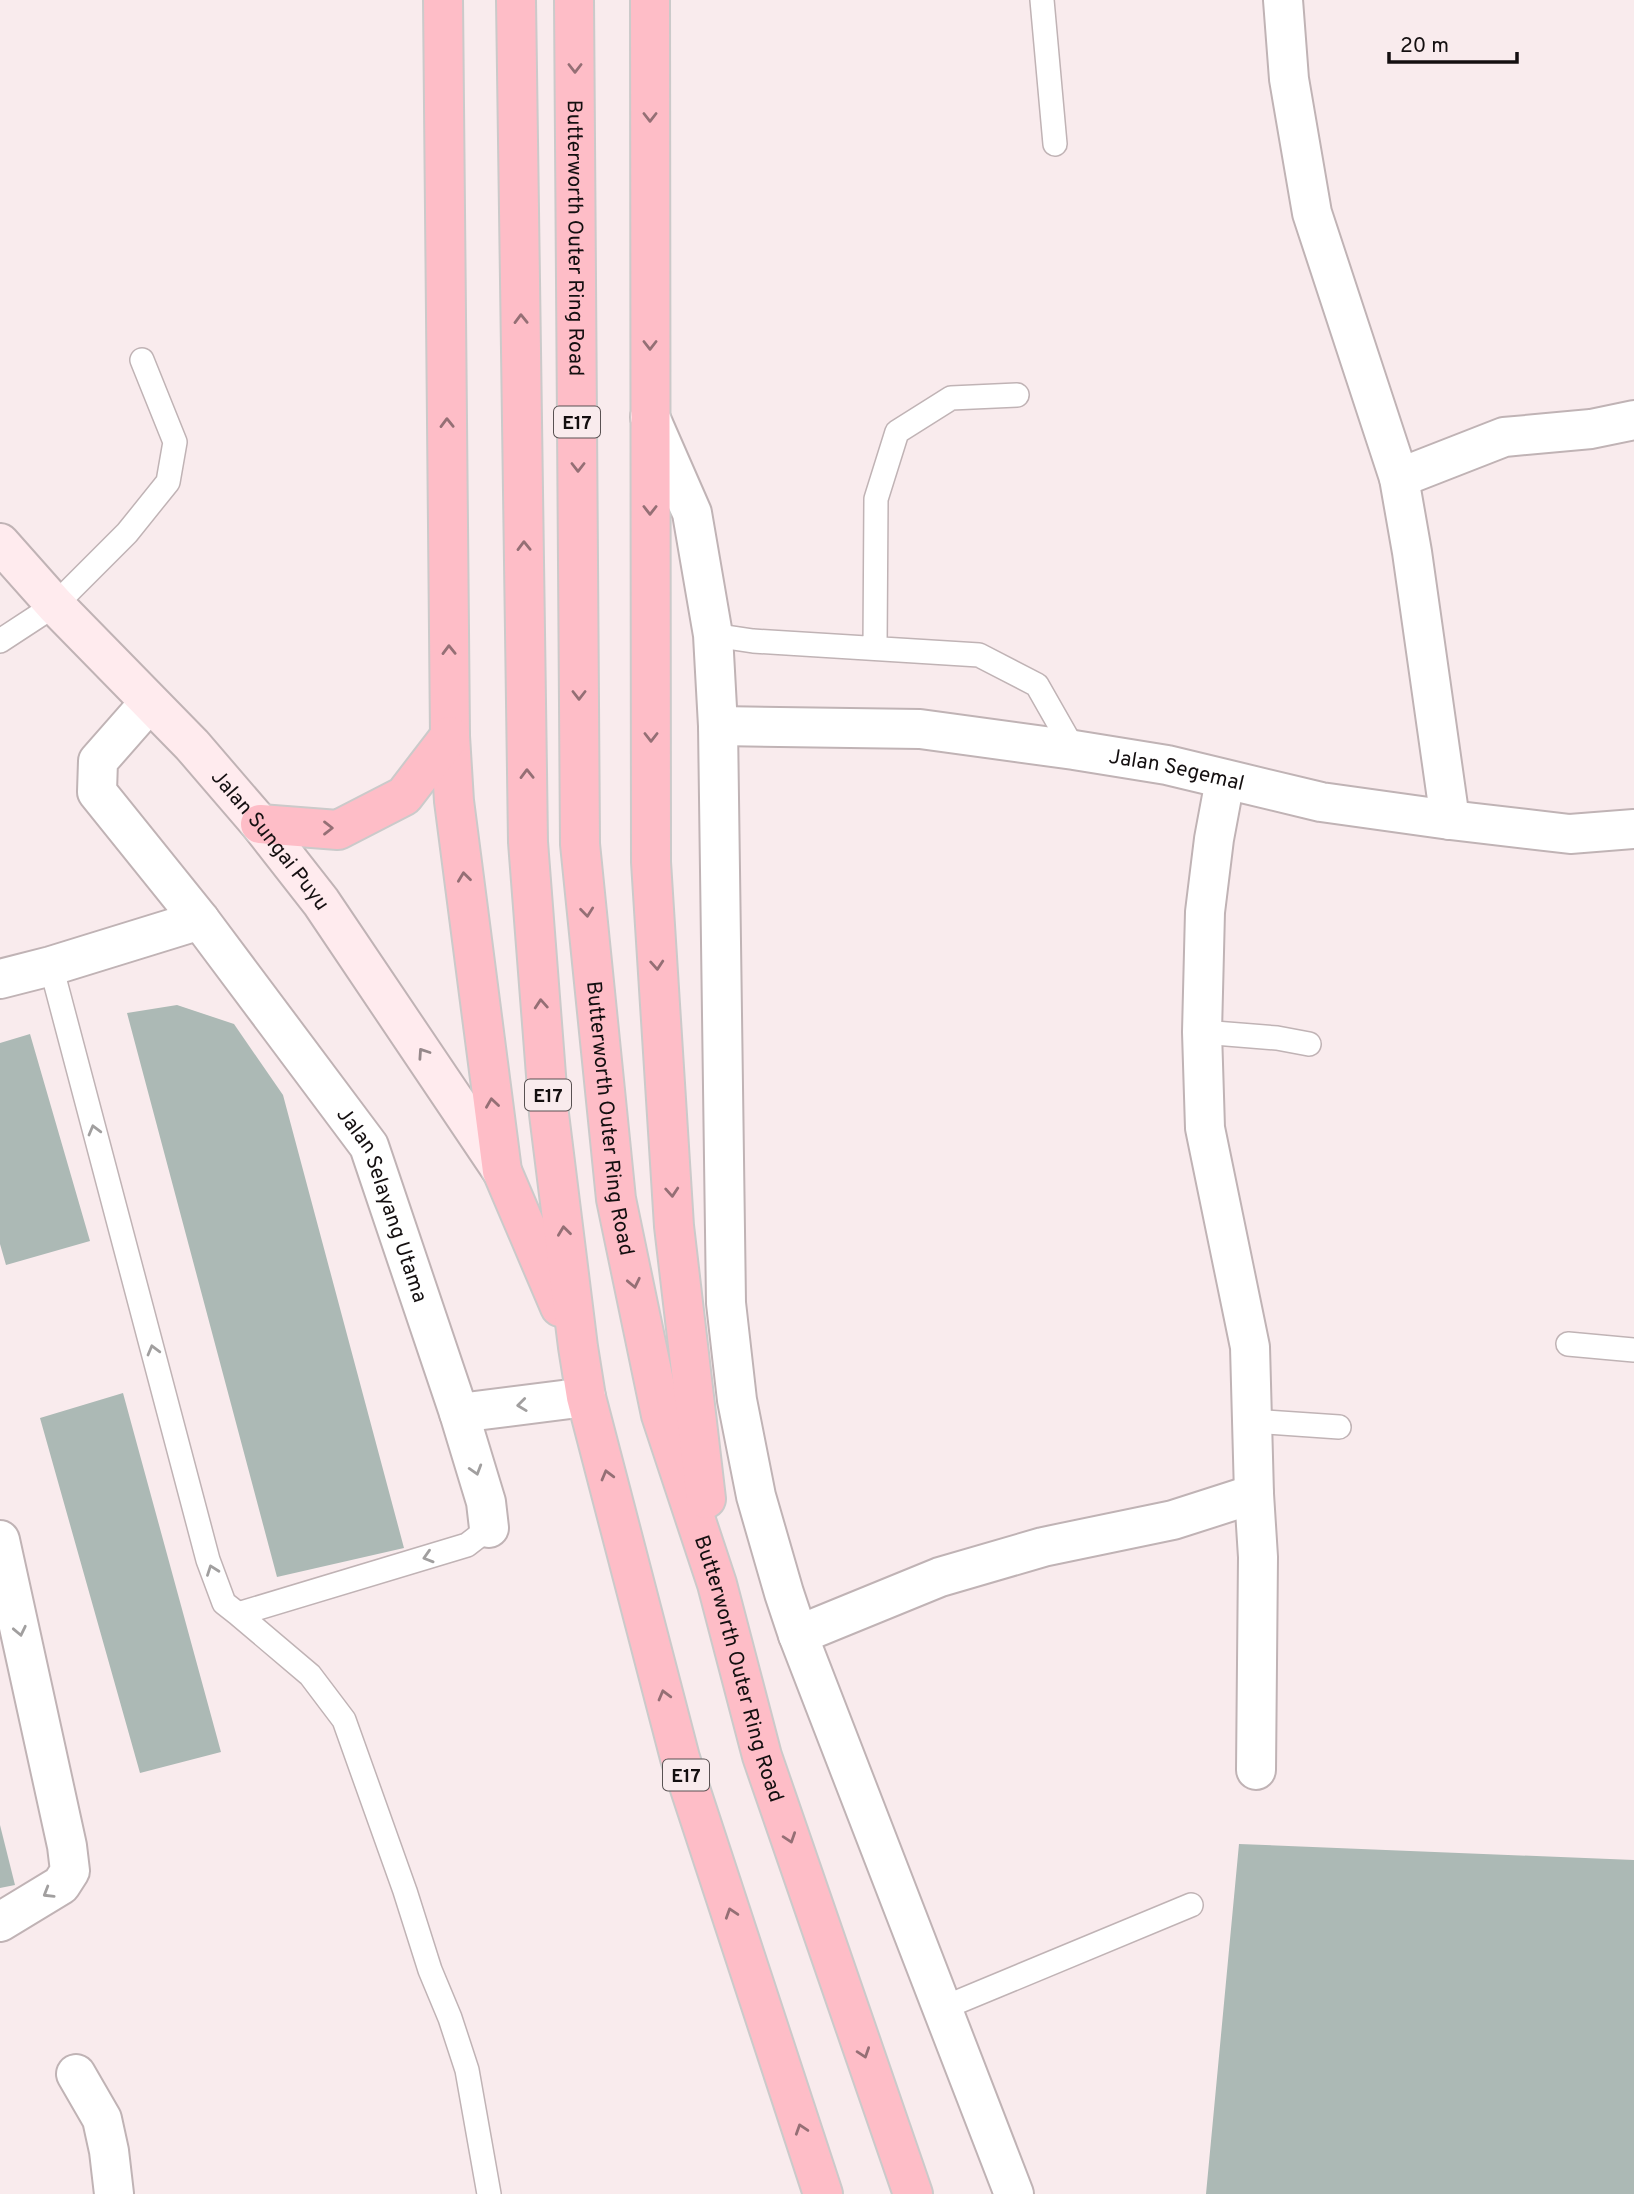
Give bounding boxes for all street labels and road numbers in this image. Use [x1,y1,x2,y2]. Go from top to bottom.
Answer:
street label: Butterworth Outer Ring Road [560,100,589,376]
road number: E17 [554,406,600,438]
street label: Jalan Segemal [1107,744,1247,798]
street label: Jalan Sungai Puyu [204,765,335,916]
street label: Butterworth Outer Ring Road [579,980,639,1258]
road number: E17 [525,1079,571,1110]
street label: Jalan Selayang Utama [330,1102,433,1306]
street label: Butterworth Outer Ring Road [687,1532,789,1806]
road number: E17 [663,1760,709,1791]

